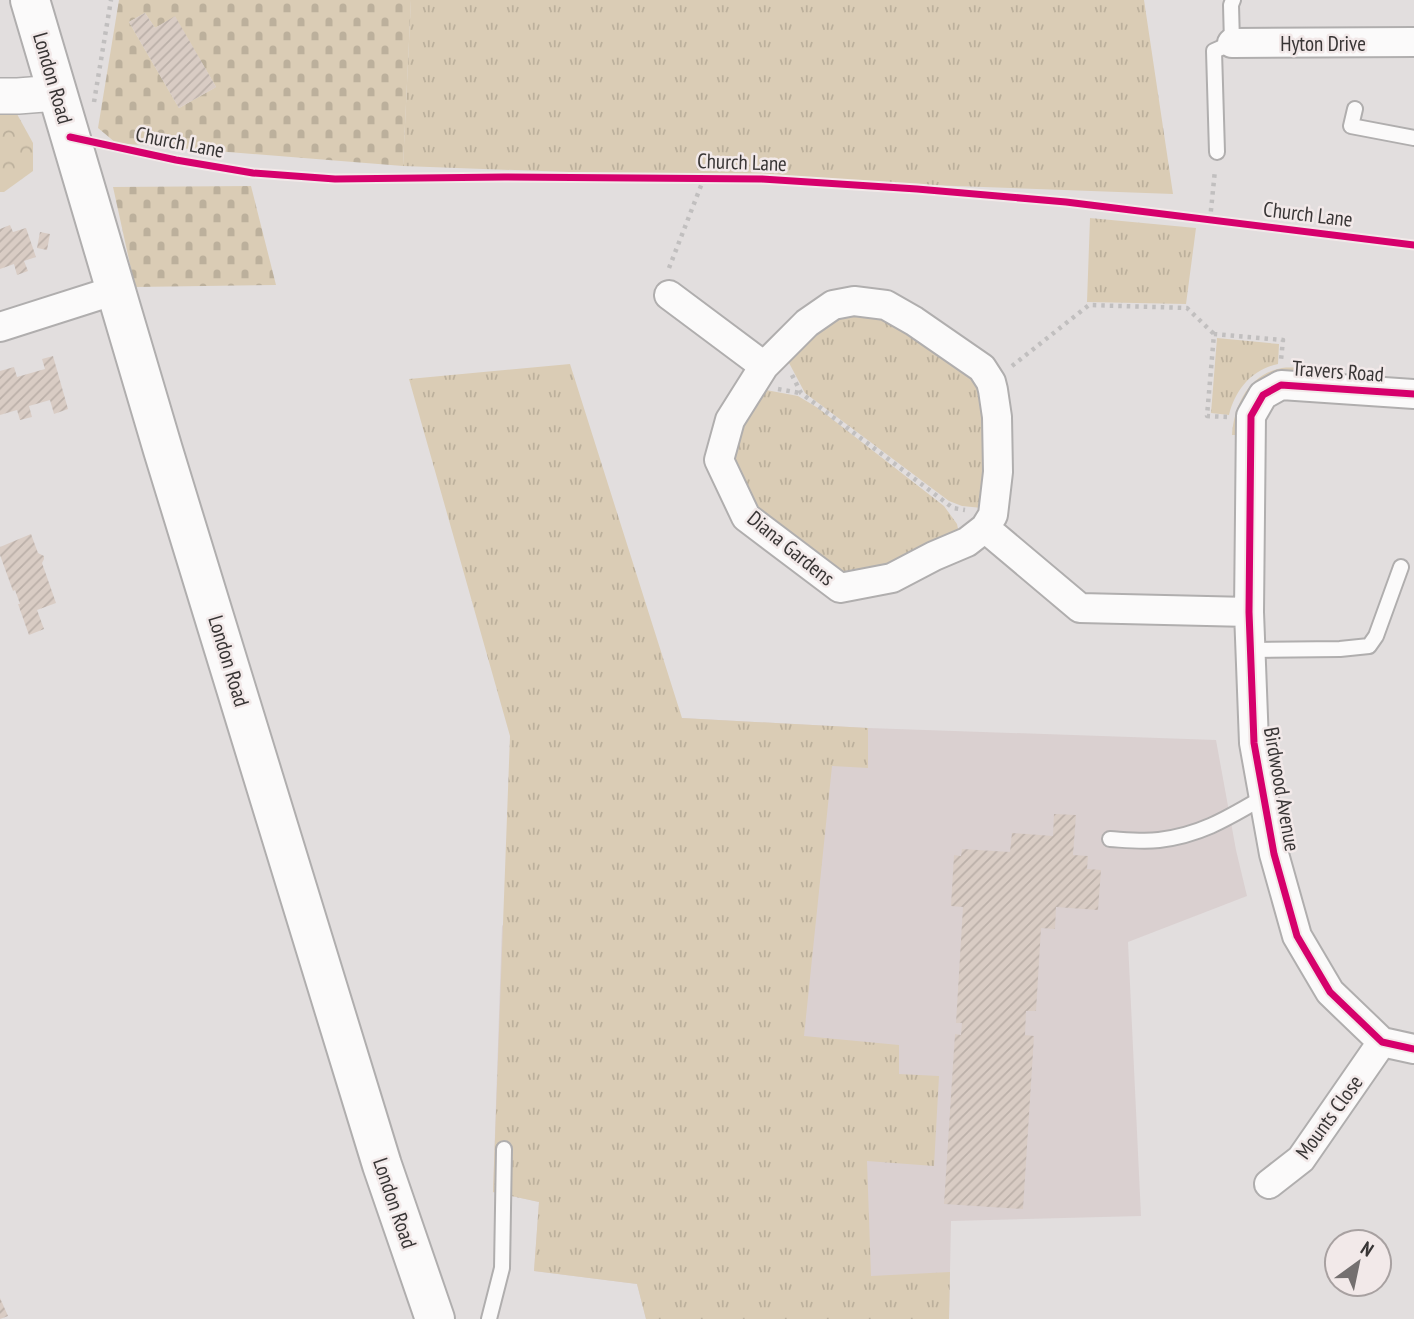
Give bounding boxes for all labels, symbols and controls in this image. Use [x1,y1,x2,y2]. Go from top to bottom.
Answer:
street label: London Road [27,29,79,127]
street label: Hyton Drive [1280,30,1366,57]
street label: Church Lane [133,120,227,164]
street label: Church Lane [697,147,787,177]
street label: Church Lane [1262,195,1354,233]
street label: Travers Road [1291,354,1385,388]
street label: Diana Gardens [742,505,840,591]
street label: London Road [202,612,256,710]
street label: Birdwood Avenue [1258,725,1306,853]
street label: Mounts Close [1289,1070,1369,1164]
street label: London Road [367,1154,423,1252]
north arrow [1323,1228,1393,1298]
text: N [1356,1236,1378,1262]

